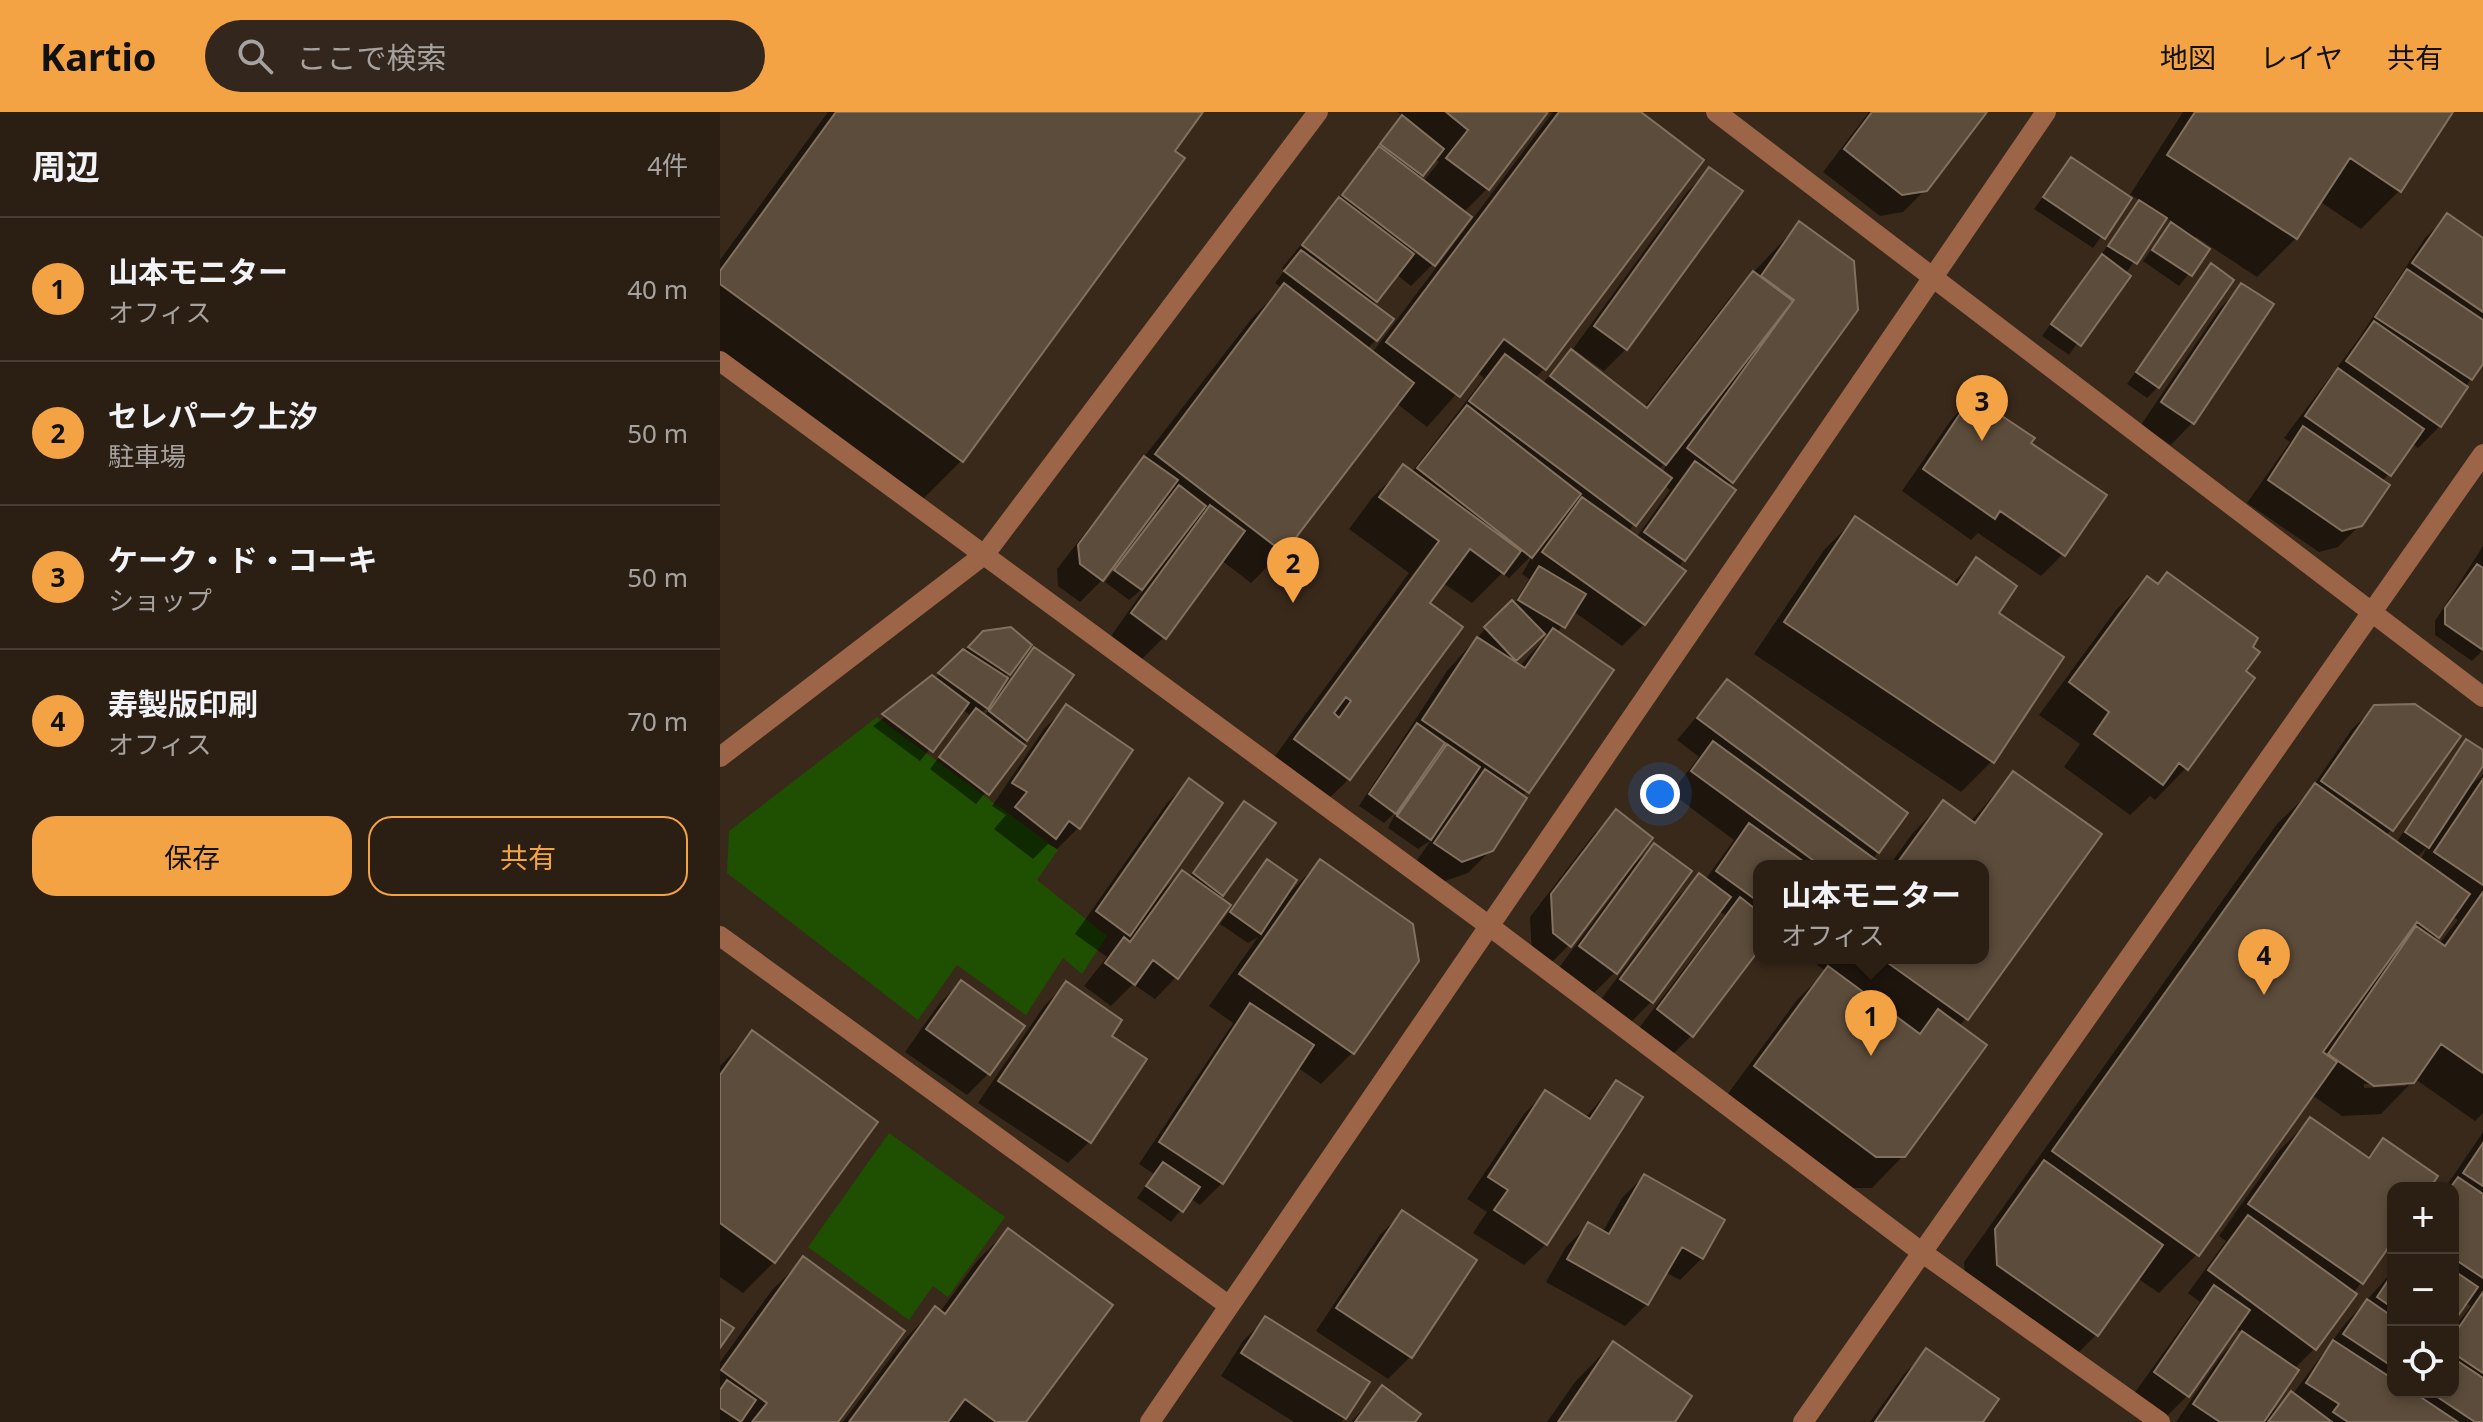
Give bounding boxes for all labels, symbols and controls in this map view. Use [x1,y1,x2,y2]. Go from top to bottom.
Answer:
search box [205,20,765,92]
text: Kartio [40,30,157,82]
icon: search [233,34,277,78]
text: ここで検索 [297,37,447,78]
text: 地図 [2160,38,2216,76]
text: レイヤ [2260,38,2343,76]
text: 共有 [2387,38,2443,76]
text: 周辺 [32,143,100,189]
text: 4件 [647,147,688,183]
text: 山本モニター [108,251,288,292]
text: 1 [51,271,65,307]
text: 40 m [627,271,688,307]
text: オフィス [108,294,211,330]
pin: 3 [1956,375,2008,441]
text: セレパーク上汐 [108,395,318,436]
text: 2 [51,415,65,451]
text: 50 m [627,415,688,451]
text: 駐車場 [108,438,186,474]
pin: 2 [1267,537,1319,603]
text: ケーク・ド・コーキ [108,539,377,580]
text: 3 [51,559,65,595]
text: 50 m [627,559,688,595]
text: ショップ [108,582,212,618]
text: 寿製版印刷 [108,683,258,724]
text: 4 [51,703,65,739]
text: 70 m [627,703,688,739]
text: オフィス [108,726,211,762]
your location [1640,774,1680,814]
button: 保存 [32,816,352,896]
button: 共有 [368,816,688,896]
popup [1753,860,1989,964]
text: 山本モニター [1781,874,1961,915]
text: オフィス [1781,917,1884,953]
pin: 4 [2238,929,2290,995]
pin: 1 [1845,990,1897,1056]
map controls [2387,1182,2459,1398]
button: + [2387,1182,2459,1254]
button: − [2387,1254,2459,1326]
button: locate [2387,1326,2459,1398]

